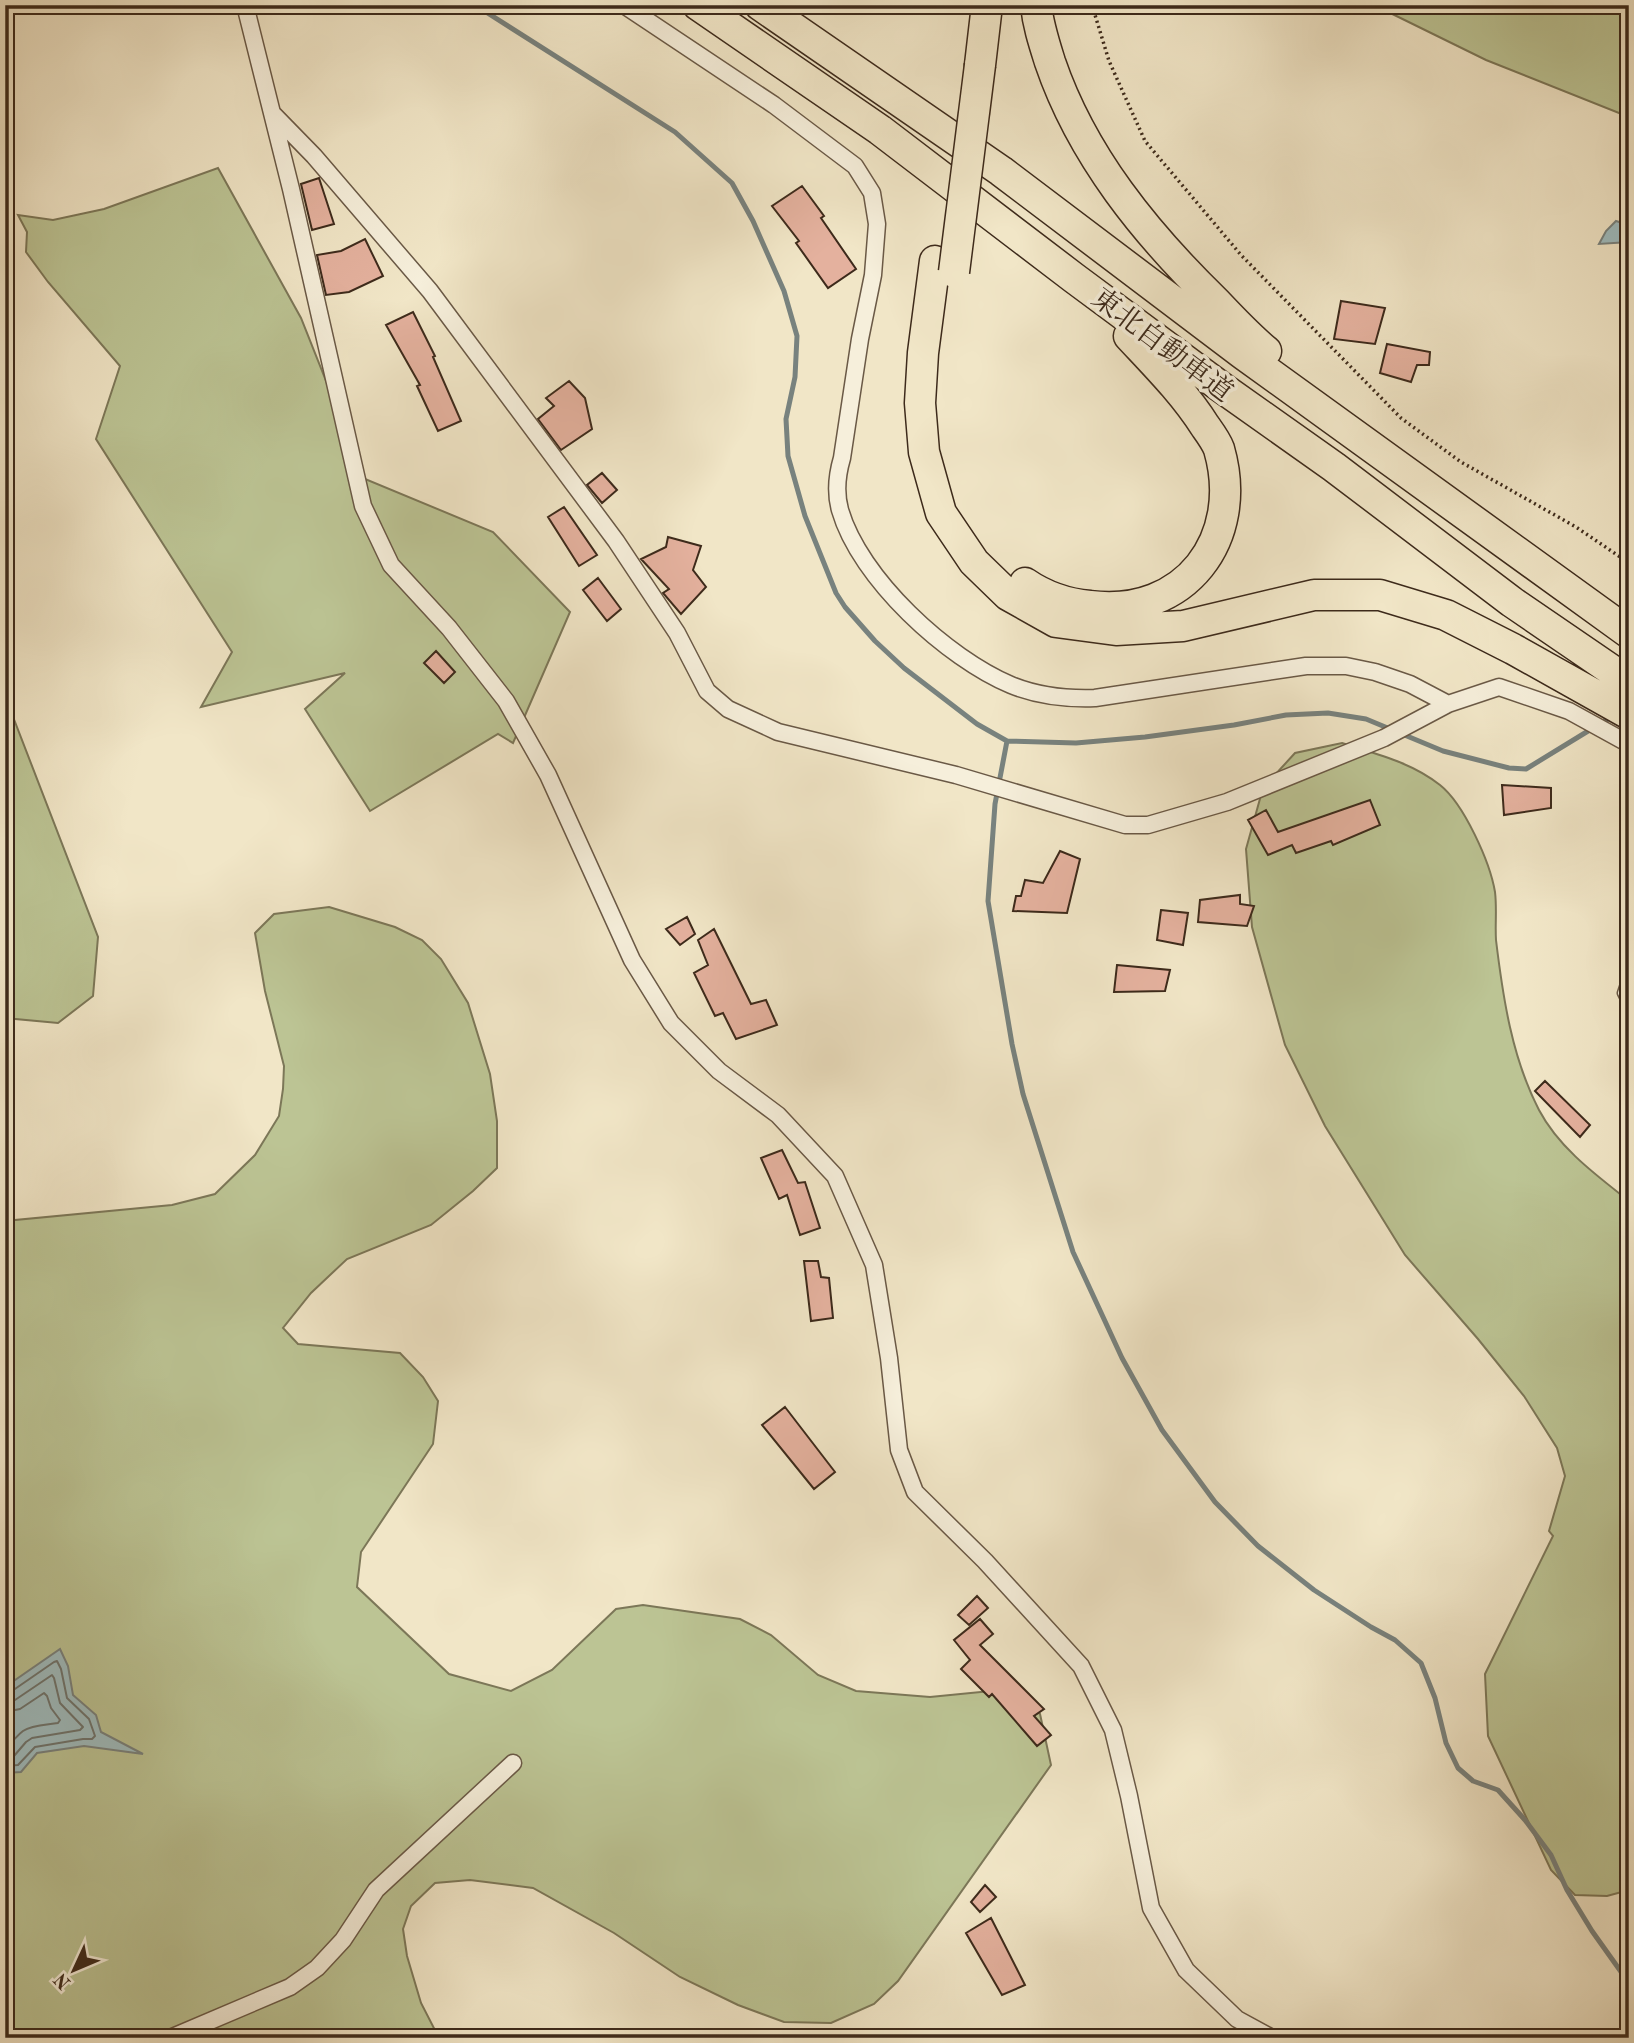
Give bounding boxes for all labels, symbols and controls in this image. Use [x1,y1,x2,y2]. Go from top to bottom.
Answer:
street label: 東北自動車道 [1086,282,1239,408]
north arrow [38,1934,108,2004]
text: N [51,1968,75,1992]

